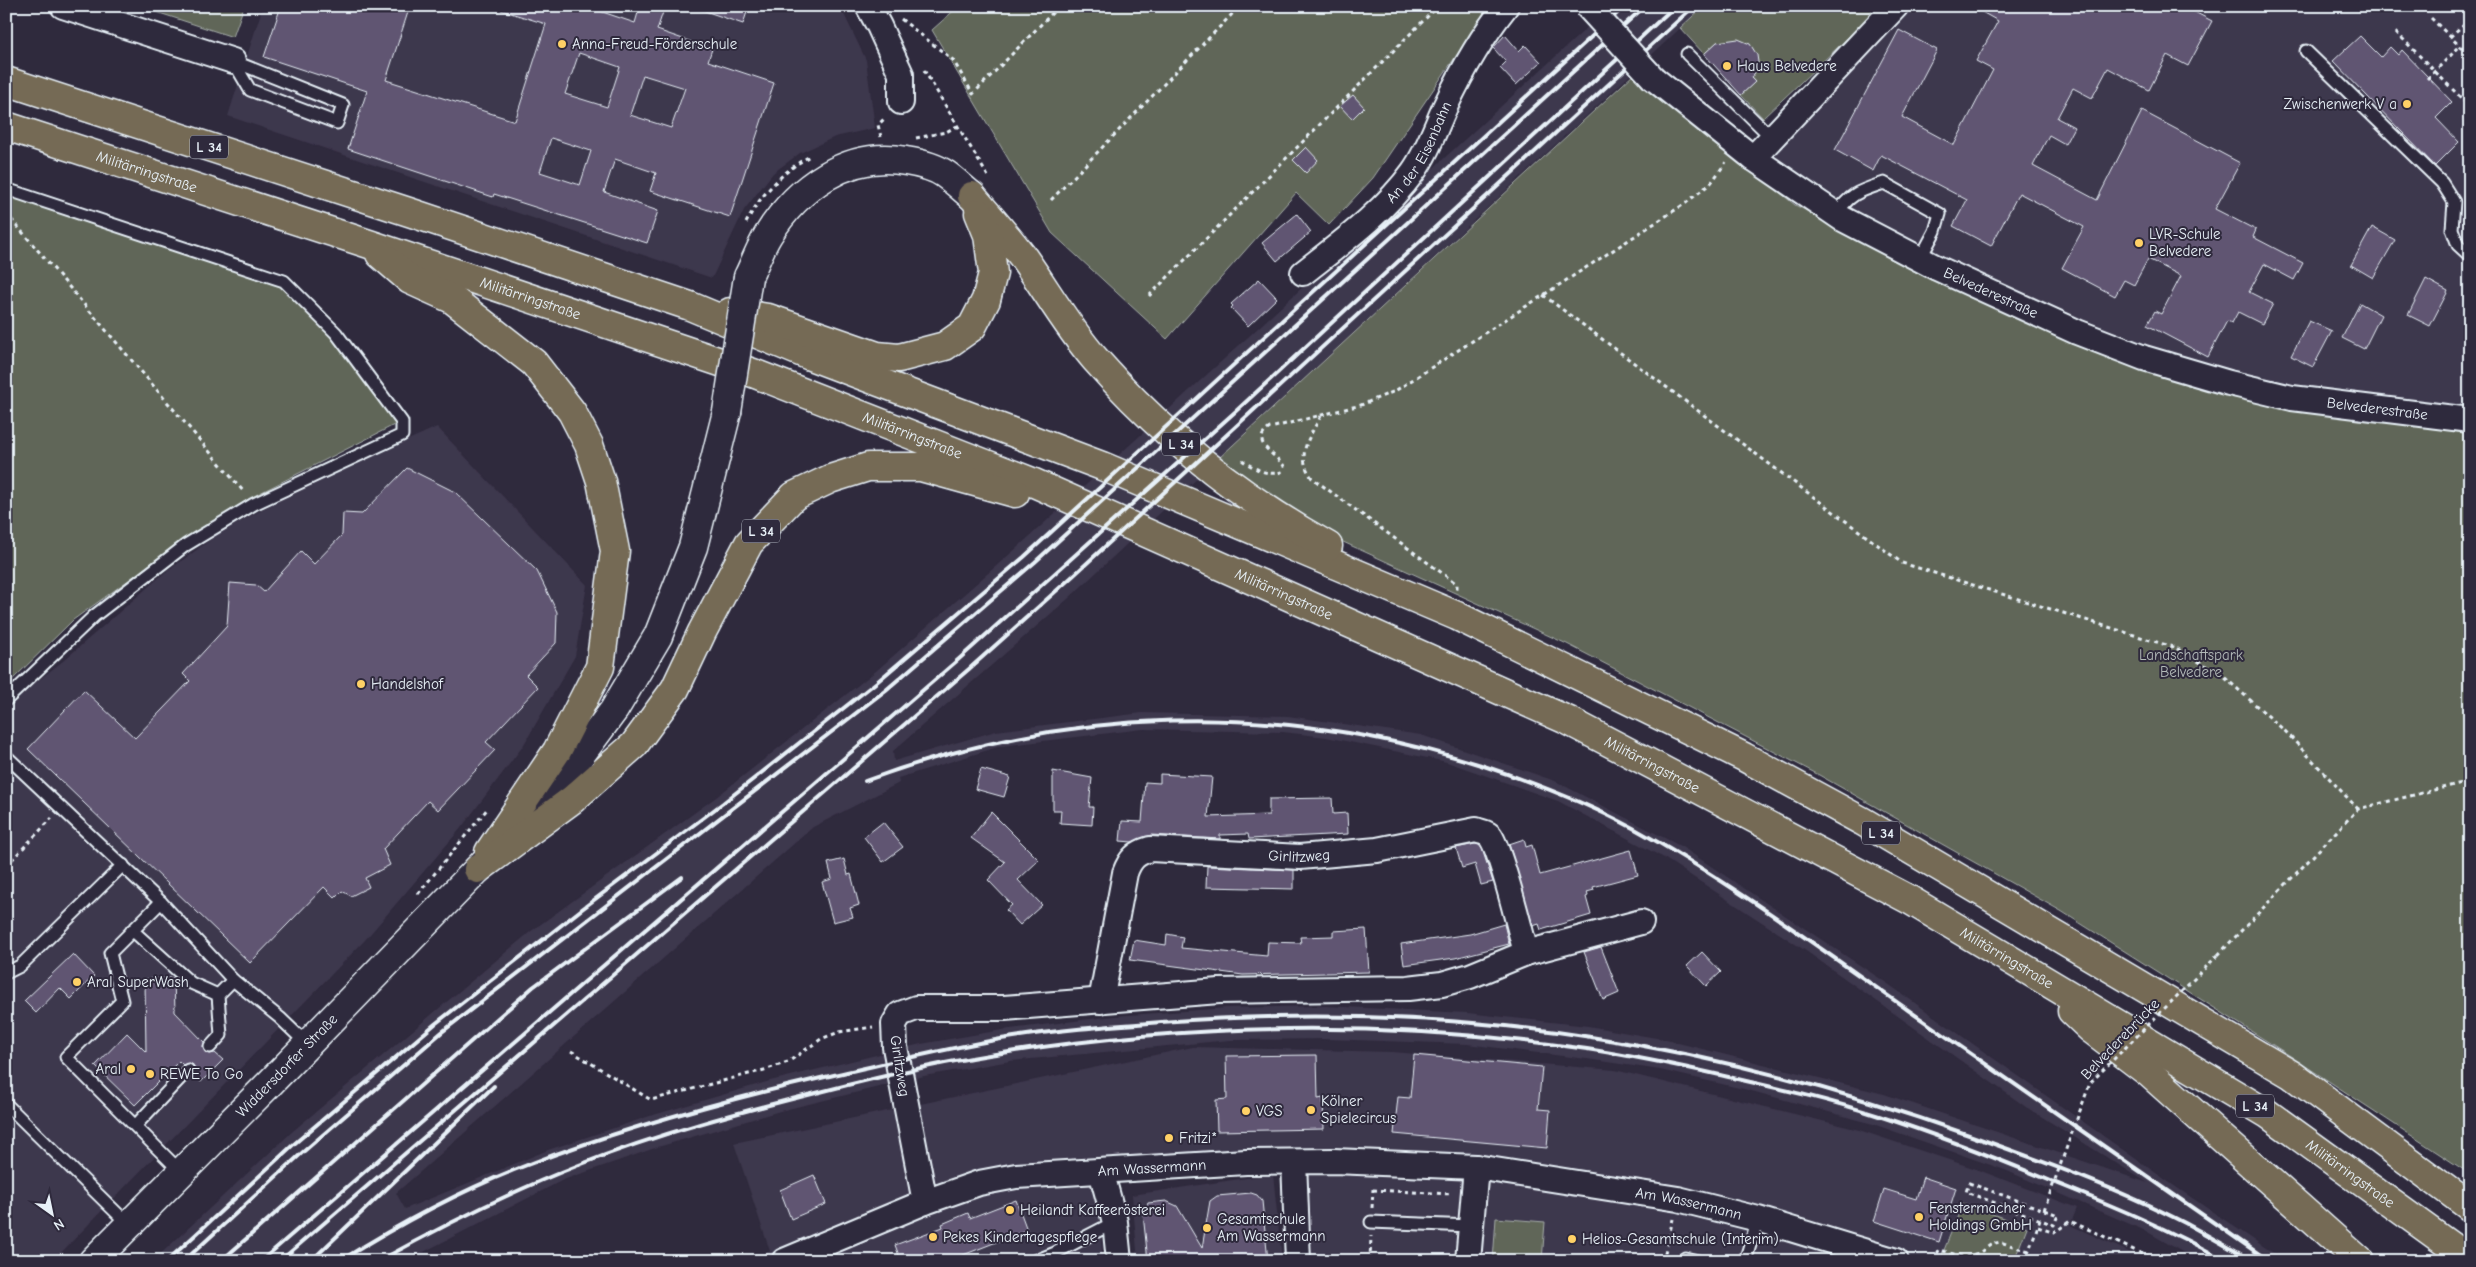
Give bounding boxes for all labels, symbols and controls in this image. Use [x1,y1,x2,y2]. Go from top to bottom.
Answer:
place label: Anna-Freud-Förderschule [572,35,738,53]
marker: Anna-Freud-Förderschule [556,38,568,50]
place label: Haus Belvedere [1737,57,1837,75]
marker: Haus Belvedere [1721,60,1733,72]
place label: Zwischenwerk V a [2283,95,2397,113]
marker: Zwischenwerk V a [2401,98,2413,110]
street label: An der Eisenbahn [1382,99,1455,207]
road number: L 34 [190,136,228,158]
street label: Militärringstraße [94,147,200,197]
place label: LVR-Schule Belvedere [2149,225,2221,260]
marker: LVR-Schule Belvedere [2133,237,2145,249]
street label: Belvederestraße [1941,263,2041,322]
street label: Militärringstraße [478,273,584,324]
street label: Belvederestraße [2326,393,2429,424]
street label: Militärringstraße [860,408,965,463]
road number: L 34 [1162,432,1200,456]
road number: L 34 [742,520,780,542]
street label: Militärringstraße [1232,564,1336,624]
park label: Landschaftspark Belvedere [2139,646,2244,681]
place label: Handelshof [371,675,444,693]
marker: Handelshof [355,678,367,690]
street label: Militärringstraße [1601,732,1703,797]
road number: L 34 [1862,821,1900,844]
street label: Girlitzweg [1268,845,1331,866]
street label: Militärringstraße [1957,923,2057,993]
place label: Aral SuperWash [87,973,189,991]
marker: Aral SuperWash [71,976,83,988]
street label: Belvederebrücke [2077,994,2163,1083]
street label: Widdersdorfer Straße [232,1010,342,1121]
street label: Girlitzweg [886,1034,914,1098]
place label: Aral [96,1060,121,1078]
marker: Aral [125,1063,137,1075]
place label: REWE To Go [160,1065,243,1083]
marker: REWE To Go [144,1068,156,1080]
place label: Kölner Spielecircus [1321,1092,1396,1127]
road number: L 34 [2236,1094,2274,1118]
place label: VGS [1256,1102,1283,1120]
marker: Kölner Spielecircus [1305,1104,1317,1116]
marker: VGS [1240,1105,1252,1117]
place label: Fritzi* [1179,1129,1217,1147]
marker: Fritzi* [1163,1132,1175,1144]
street label: Militärringstraße [2302,1135,2399,1212]
street label: Am Wassermann [1097,1155,1207,1180]
street label: Am Wassermann [1634,1183,1744,1224]
north arrow [28,1190,78,1240]
place label: Fenstermacher Holdings GmbH [1929,1199,2032,1234]
place label: Heilandt Kaffeerösterei [1020,1201,1165,1219]
marker: Heilandt Kaffeerösterei [1004,1204,1016,1216]
place label: Gesamtschule Am Wassermann [1217,1210,1326,1245]
marker: Fenstermacher Holdings GmbH [1913,1211,1925,1223]
text: N [50,1215,67,1234]
marker: Gesamtschule Am Wassermann [1201,1222,1213,1234]
place label: Pekes Kindertagespflege [943,1228,1098,1246]
place label: Helios-Gesamtschule (Interim) [1582,1230,1779,1248]
marker: Pekes Kindertagespflege [927,1231,939,1243]
marker: Helios-Gesamtschule (Interim) [1566,1233,1578,1245]

